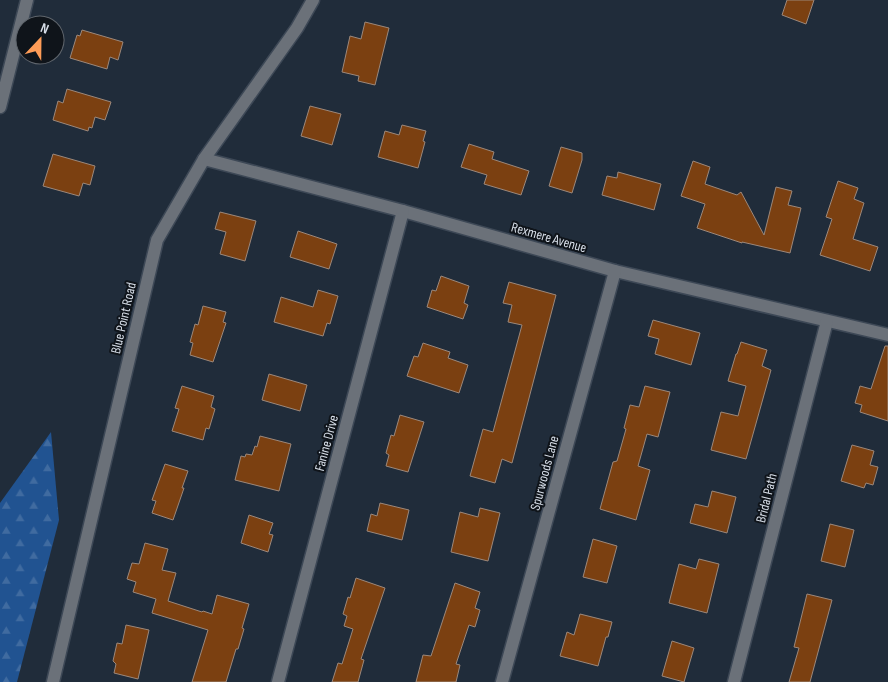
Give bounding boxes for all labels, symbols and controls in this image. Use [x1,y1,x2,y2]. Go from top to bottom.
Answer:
north arrow [15,15,65,65]
text: N [38,19,51,38]
street label: Rexmere Avenue [509,219,588,256]
street label: Blue Point Road [107,281,140,355]
street label: Fanine Drive [311,413,342,473]
street label: Spurwoods Lane [526,434,563,512]
street label: Bridal Path [752,472,781,525]

